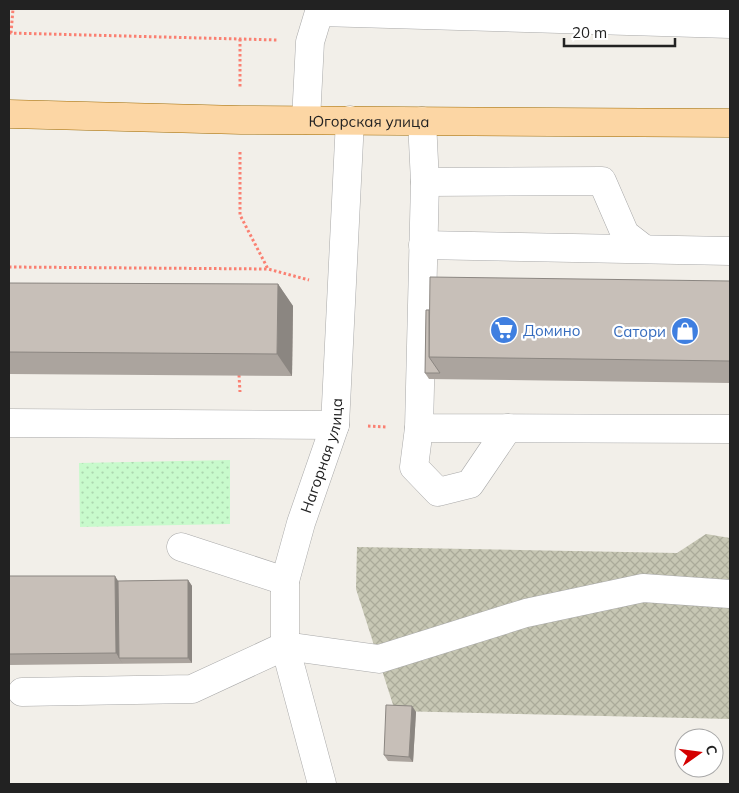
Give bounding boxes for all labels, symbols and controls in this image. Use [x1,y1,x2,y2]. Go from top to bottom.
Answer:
scale bar [564,15,675,47]
text: 20 m [572,23,607,42]
street label: Югорская улица [308,111,429,131]
supermarket icon: Домино [489,315,519,345]
shop icon: Сатори [670,316,700,346]
place label: Домино [523,321,580,340]
place label: Сатори [613,322,666,341]
street label: Нагорная улица [296,398,346,515]
north arrow [674,728,724,778]
text: С [702,743,722,757]

